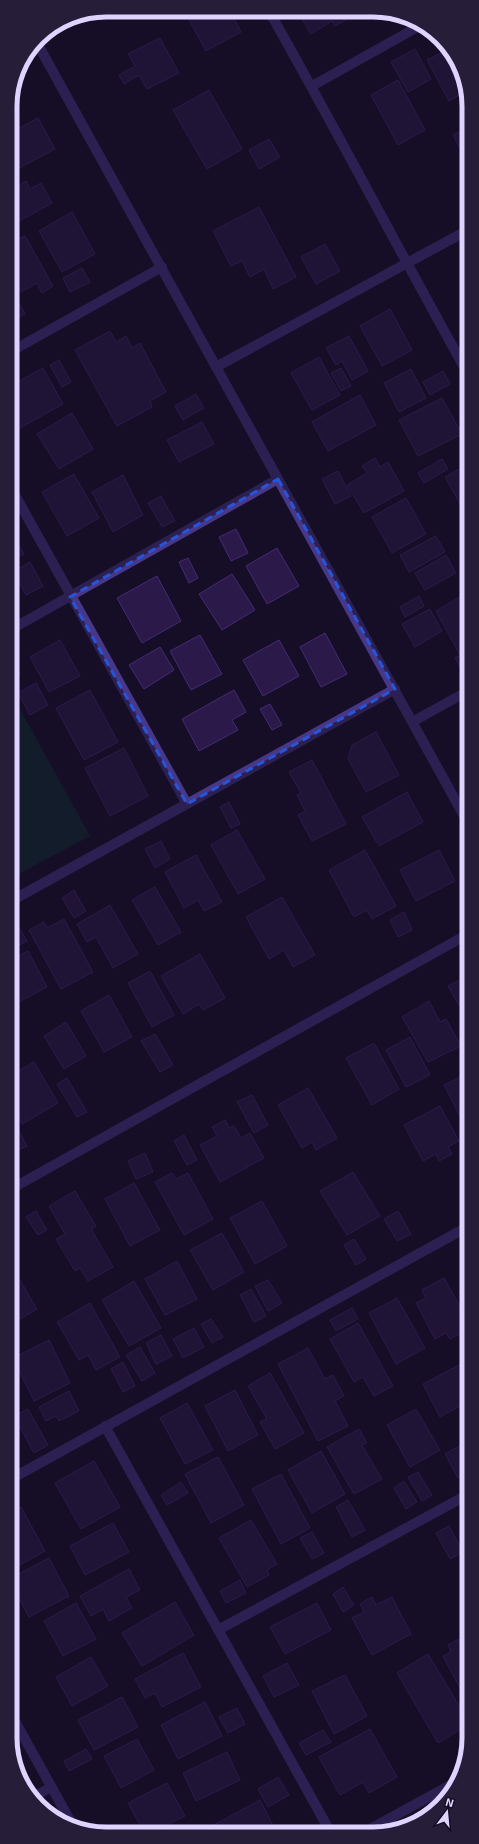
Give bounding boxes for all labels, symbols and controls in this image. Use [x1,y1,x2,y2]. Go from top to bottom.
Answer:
north arrow [427,1792,467,1832]
text: N [444,1795,456,1809]

